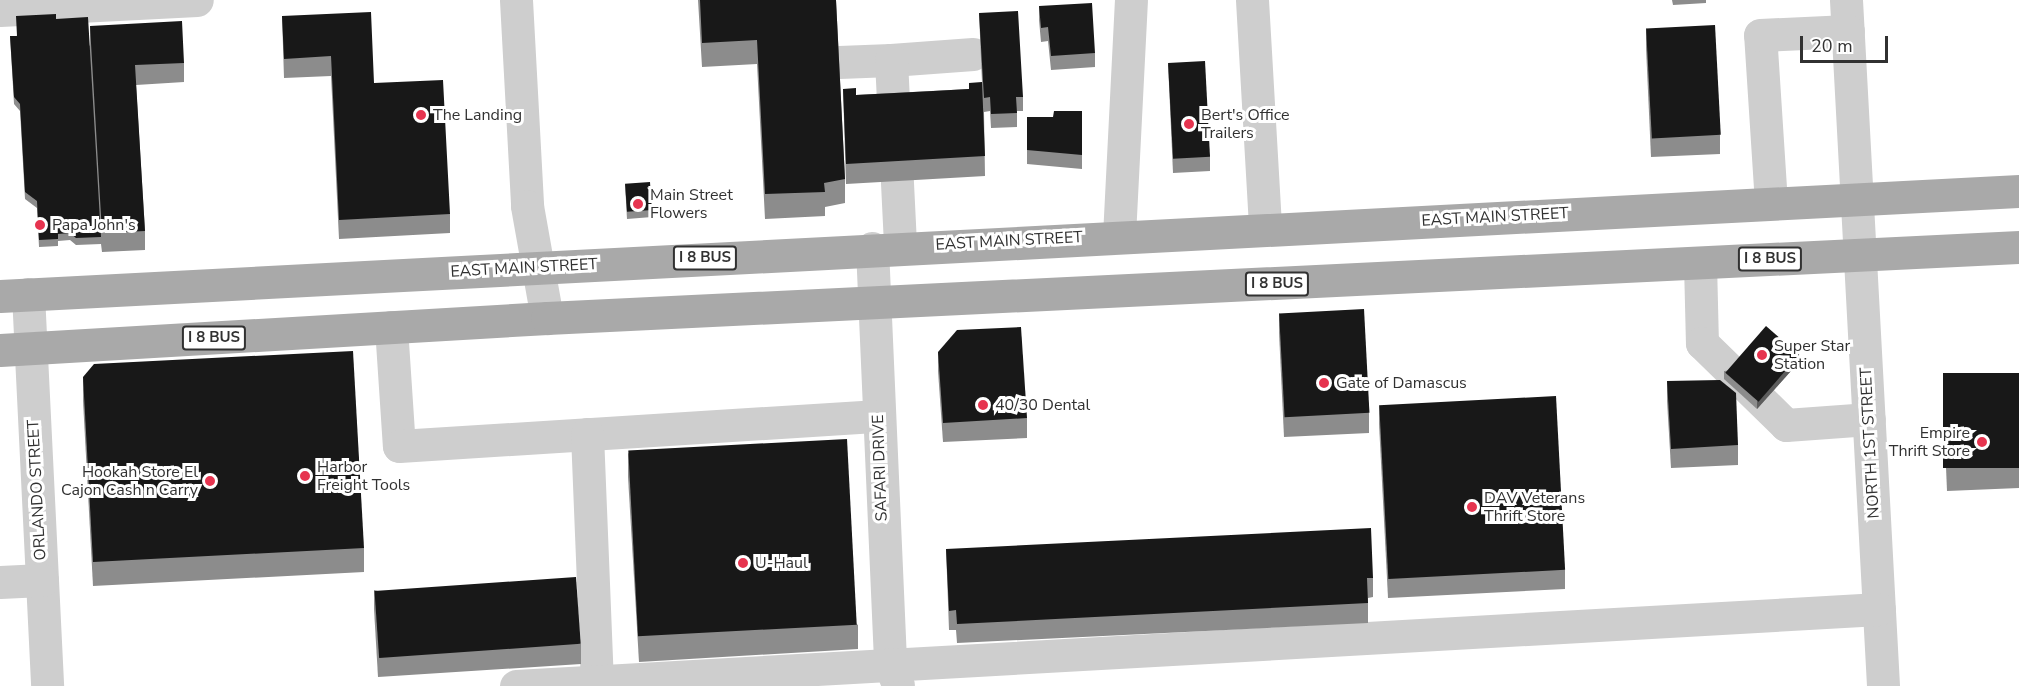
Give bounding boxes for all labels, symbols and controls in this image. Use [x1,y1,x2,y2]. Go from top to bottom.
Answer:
scale bar [1803,24,1892,62]
text: 20 m [1811,34,1853,58]
place label: The Landing [433,105,522,125]
place label: Bert's Office Trailers [1201,105,1289,143]
marker: The Landing [414,108,428,122]
marker: Bert's Office Trailers [1182,117,1196,131]
place label: Main Street Flowers [650,185,733,223]
marker: Main Street Flowers [631,197,645,211]
street label: EAST MAIN STREET [1421,204,1569,230]
place label: Papa John's [52,215,136,235]
marker: Papa John's [33,218,47,232]
street label: EAST MAIN STREET [935,228,1083,254]
road number: I 8 BUS [672,246,738,270]
road number: I 8 BUS [1737,247,1803,271]
street label: EAST MAIN STREET [450,255,598,281]
road number: I 8 BUS [1244,272,1310,296]
road number: I 8 BUS [181,326,247,350]
place label: Super Star Station [1774,336,1850,374]
marker: Super Star Station [1755,348,1769,362]
street label: NORTH 1ST STREET [1856,367,1884,519]
place label: Gate of Damascus [1336,373,1467,393]
marker: Gate of Damascus [1317,376,1331,390]
place label: 40/30 Dental [995,395,1090,415]
marker: 40/30 Dental [976,398,990,412]
street label: SAFARI DRIVE [869,414,891,522]
street label: ORLANDO STREET [24,419,50,561]
place label: Empire Thrift Store [1889,423,1970,461]
marker: Empire Thrift Store [1975,435,1989,449]
place label: Harbor Freight Tools [317,457,410,495]
place label: Hookah Store El Cajon Cash n Carry [61,462,198,500]
marker: Harbor Freight Tools [298,469,312,483]
marker: Hookah Store El Cajon Cash n Carry [203,474,217,488]
place label: DAV Veterans Thrift Store [1484,488,1585,526]
marker: DAV Veterans Thrift Store [1465,500,1479,514]
place label: U-Haul [755,553,808,573]
marker: U-Haul [736,556,750,570]

